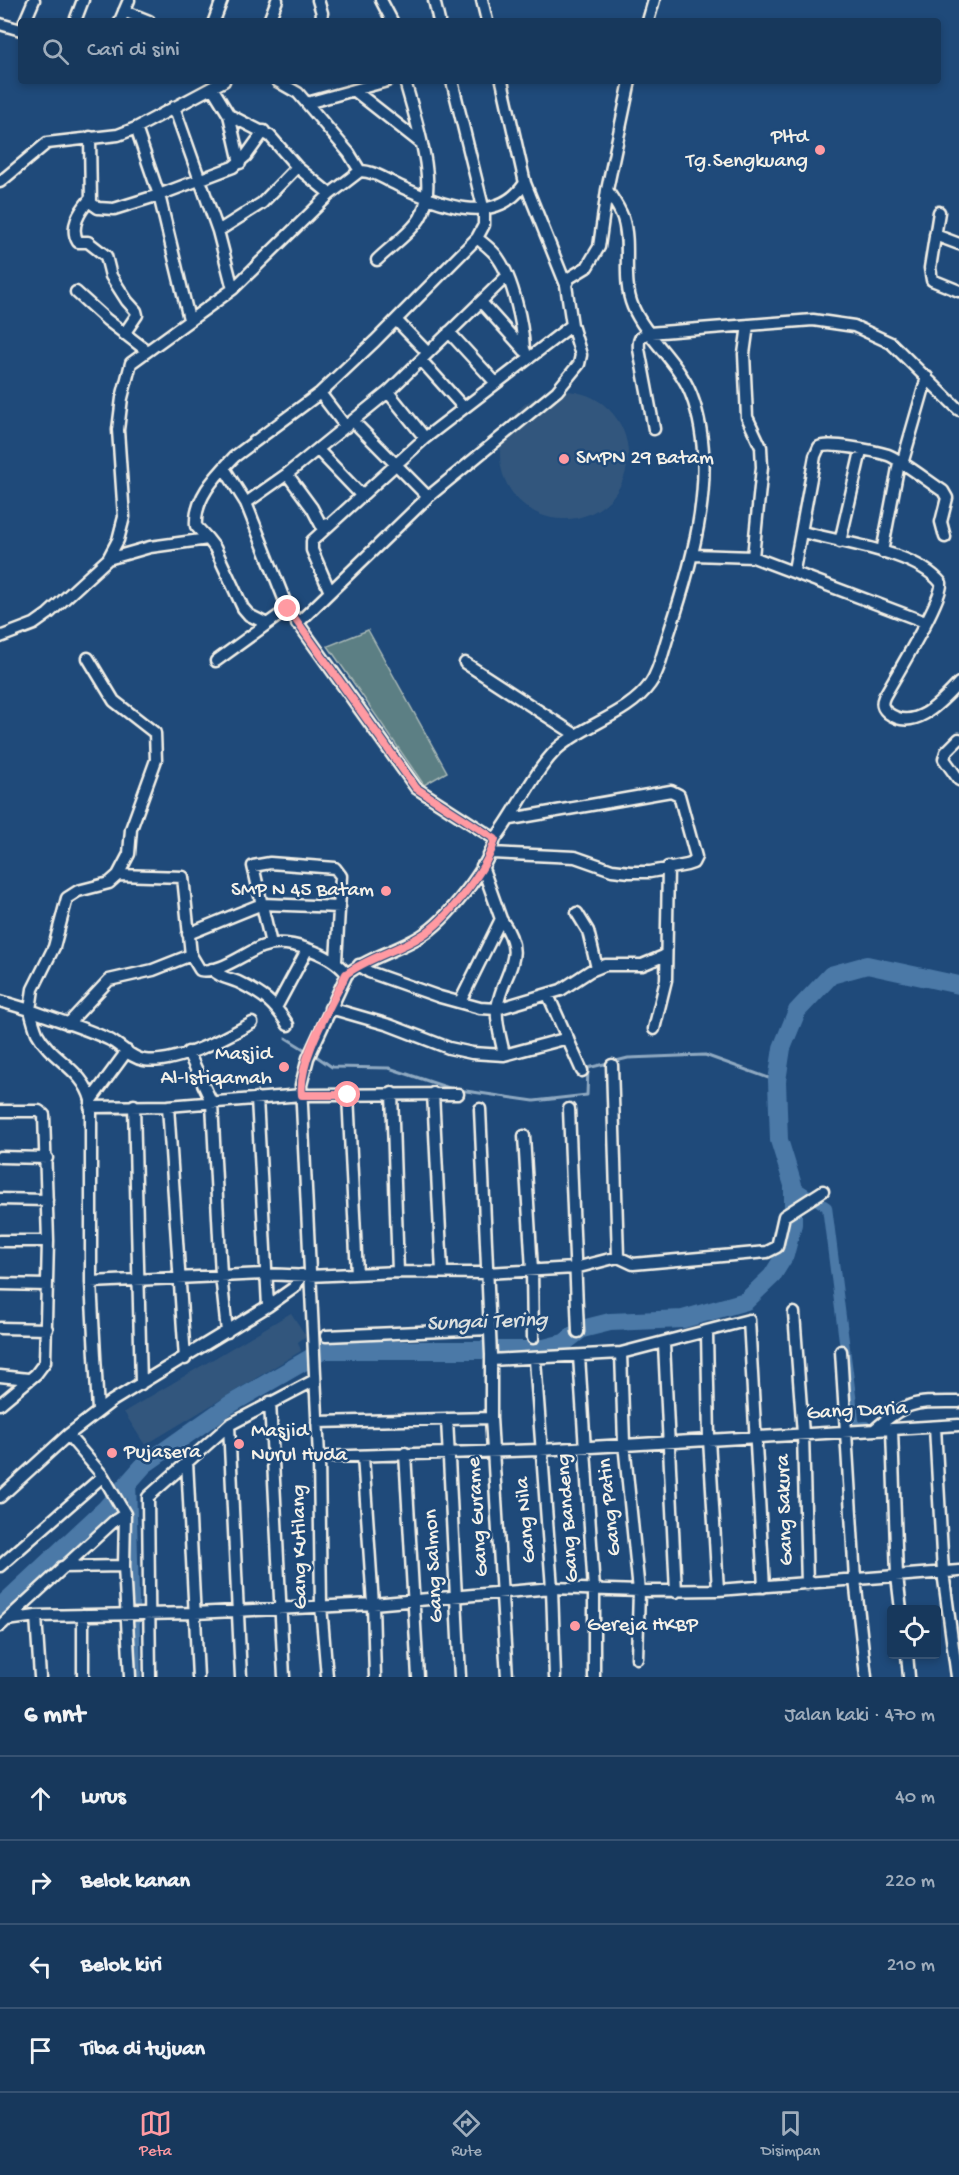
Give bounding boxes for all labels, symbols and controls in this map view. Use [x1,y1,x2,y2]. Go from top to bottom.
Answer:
search box [18,18,941,84]
icon: search [39,35,72,68]
text: Cari di sini [87,38,180,64]
place label: Pltd Tg.Sengkuang [685,126,810,175]
marker: Pltd Tg.Sengkuang [813,143,827,157]
place label: SMPN 29 Batam [576,447,714,472]
marker: SMPN 29 Batam [557,452,571,466]
route end [274,595,300,621]
place label: SMP N 45 Batam [231,879,374,904]
marker: SMP N 45 Batam [379,884,393,898]
place label: Masjid Al-Istiqamah [160,1043,274,1092]
marker: Masjid Al-Istiqamah [277,1060,291,1074]
route start [334,1081,360,1107]
water label: Sungai Tering [426,1308,549,1338]
street label: Gang Daria [806,1397,909,1427]
place label: Masjid Nurul Huda [251,1420,349,1469]
marker: Masjid Nurul Huda [232,1437,246,1451]
place label: Pujasera [123,1441,202,1466]
marker: Pujasera [105,1446,119,1460]
street label: Gang Bandeng [552,1453,586,1583]
street label: Gang Sakura [772,1453,800,1566]
street label: Gang Gurame [462,1455,496,1578]
street label: Gang Patin [593,1457,629,1557]
street label: Gang Nila [511,1475,543,1564]
street label: Gang Kutilang [287,1484,315,1609]
street label: Gang Salmon [420,1509,450,1623]
map controls [887,1605,941,1659]
button: locate [887,1605,941,1659]
place label: Gereja HKBP [587,1614,698,1639]
marker: Gereja HKBP [568,1619,582,1633]
text: 6 mnt [24,1701,85,1732]
text: Jalan kaki · 470 m [784,1705,935,1728]
icon: ahead [24,1782,57,1815]
text: Lurus [81,1785,126,1811]
text: 40 m [895,1787,935,1810]
icon: right [24,1866,57,1899]
text: Belok kanan [81,1869,190,1895]
text: 220 m [885,1871,935,1894]
icon: left [24,1950,57,1983]
text: Belok kiri [81,1953,162,1979]
text: 210 m [887,1955,935,1978]
icon: arrive [24,2034,57,2067]
text: Tiba di tujuan [81,2037,205,2063]
tab: Peta [139,2107,172,2162]
tab: Rute [450,2107,483,2162]
tab: Disimpan [761,2107,820,2162]

